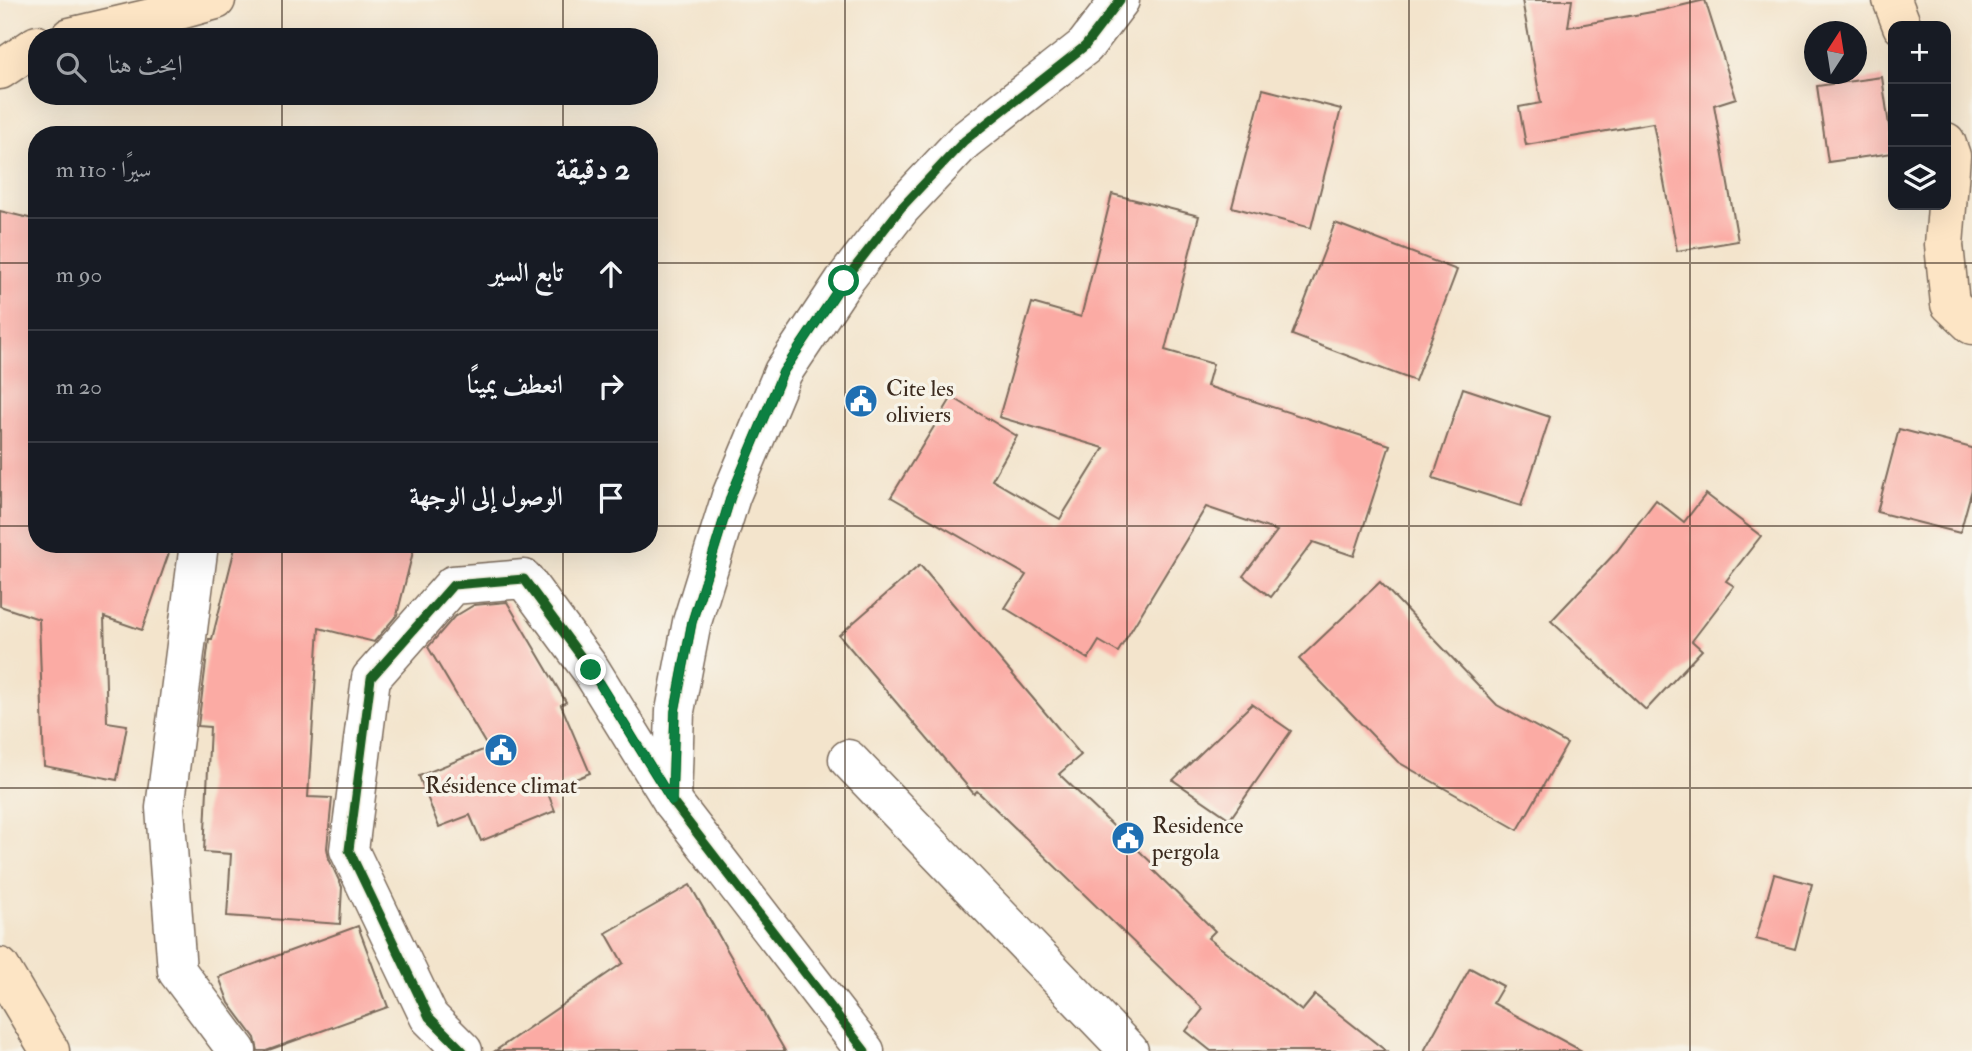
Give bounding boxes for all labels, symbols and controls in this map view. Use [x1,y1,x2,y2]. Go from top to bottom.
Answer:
north arrow [1804,21,1867,84]
map controls [1888,21,1951,210]
button: + [1888,21,1951,84]
search box [28,28,658,105]
icon: search [52,48,90,86]
text: ابحث هنا [108,49,183,81]
button: − [1888,84,1951,147]
button: layers [1888,147,1951,210]
text: 2 دقيقة [556,151,630,188]
text: سيرًا · 110 m [56,155,152,184]
icon: ahead [592,255,630,293]
text: تابع السير [490,257,563,289]
text: 90 m [56,260,102,289]
route start [828,265,859,296]
icon: right [592,367,630,405]
text: انعطف يمينًا [467,369,563,401]
text: 20 m [56,372,102,401]
place label: Cite les oliviers [886,374,954,429]
public building icon: Cite les oliviers [842,382,880,420]
icon: arrive [592,479,630,517]
text: الوصول إلى الوجهة [410,481,563,513]
route end [575,654,606,685]
public building icon: Résidence climat [482,731,520,769]
place label: Résidence climat [425,771,577,800]
place label: Residence pergola [1151,811,1244,867]
public building icon: Residence pergola [1109,819,1147,857]

